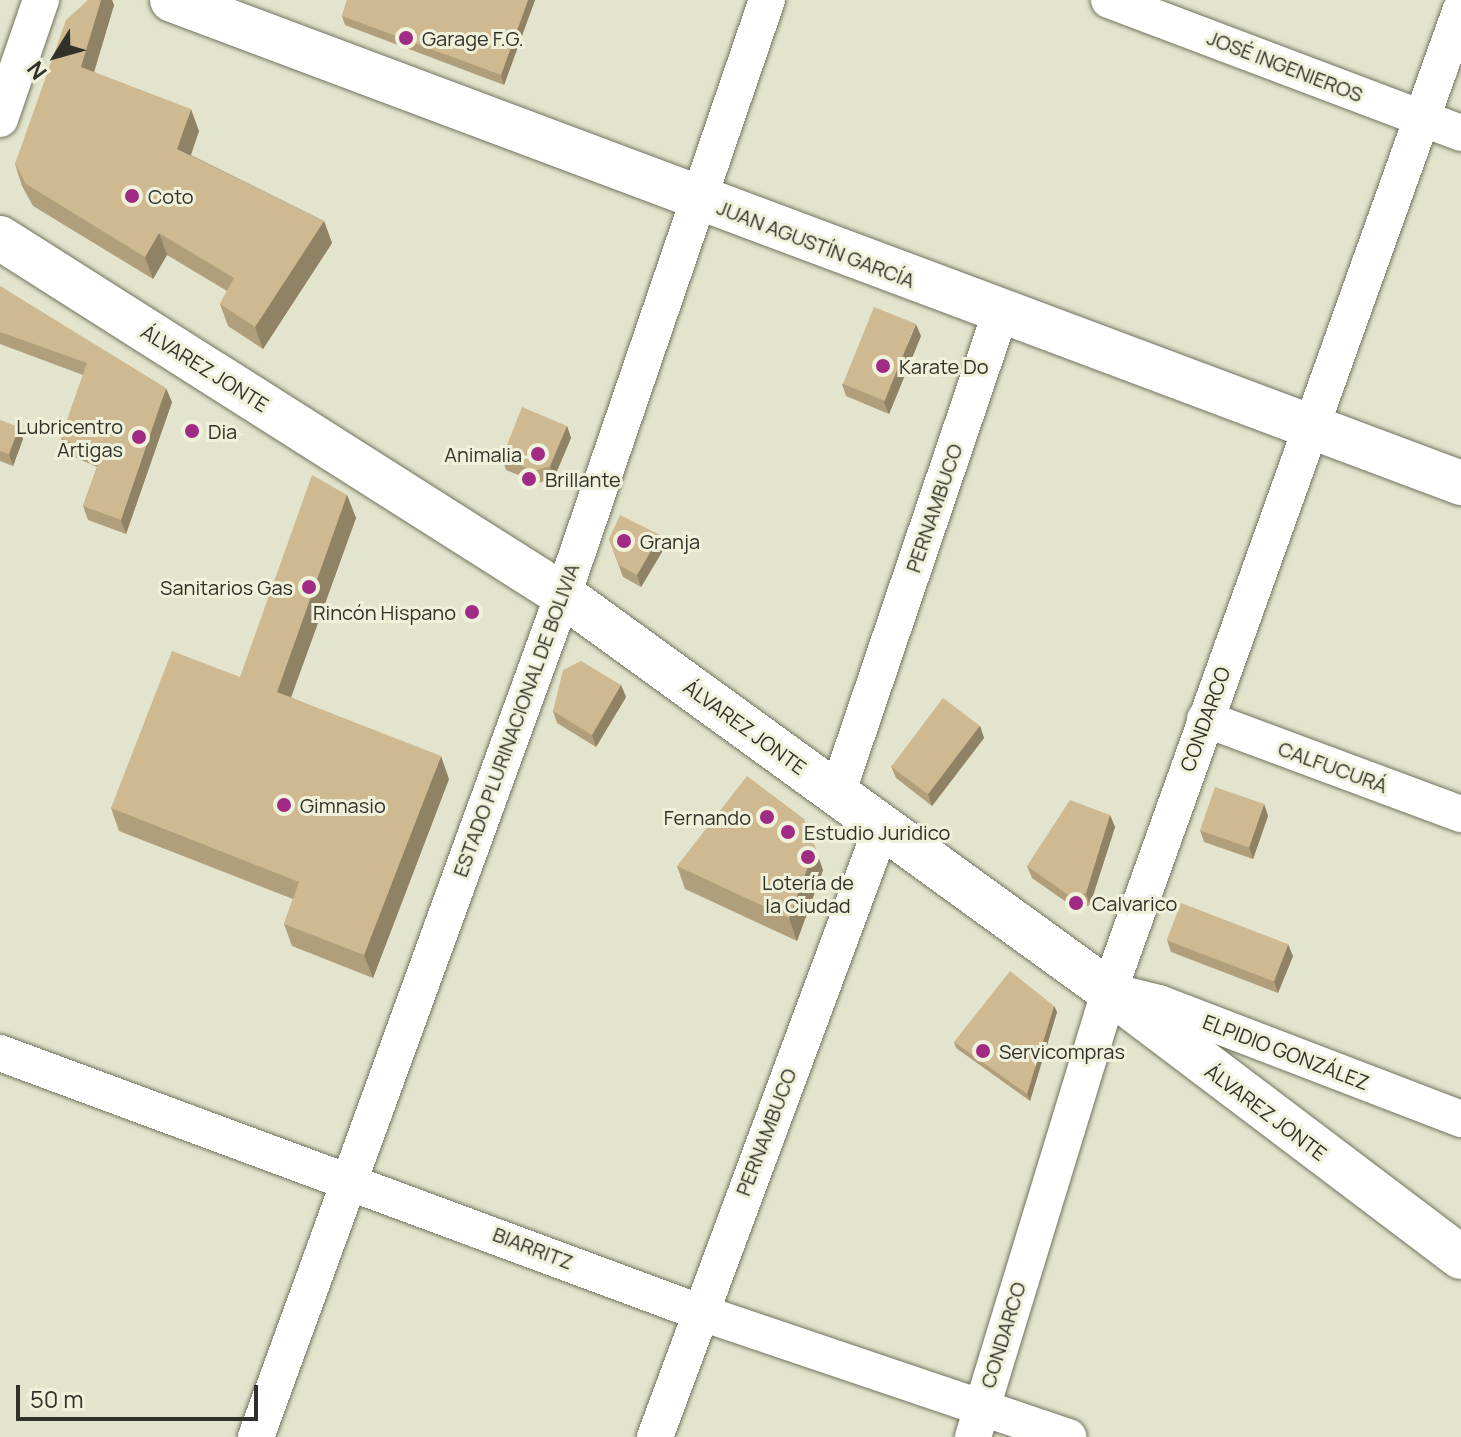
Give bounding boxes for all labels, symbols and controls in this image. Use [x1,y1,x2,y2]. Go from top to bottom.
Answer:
north arrow [16,16,96,96]
street label: JOSÉ INGENIEROS [1204,25,1366,107]
place label: Garage F.G. [422,26,524,50]
marker: Garage F.G. [397,29,415,47]
text: N [20,55,54,86]
place label: Coto [148,184,194,208]
marker: Coto [123,187,141,205]
street label: JUAN AGUSTÍN GARCÍA [714,195,918,293]
street label: ÁLVAREZ JONTE [137,319,273,417]
place label: Karate Do [899,354,988,378]
marker: Karate Do [874,357,892,375]
place label: Lubricentro Artigas [16,414,123,461]
place label: Dia [208,419,237,443]
marker: Dia [183,422,201,440]
marker: Lubricentro Artigas [130,428,148,446]
street label: PERNAMBUCO [901,441,967,575]
place label: Animalia [444,442,522,466]
marker: Animalia [529,445,547,463]
place label: Brillante [545,467,621,491]
marker: Brillante [520,470,538,488]
place label: Granja [640,529,700,553]
marker: Granja [615,532,633,550]
street label: ESTADO PLURINACIONAL DE BOLIVIA [448,560,584,880]
place label: Sanitarios Gas [160,575,293,599]
marker: Sanitarios Gas [300,578,318,596]
place label: Rincón Hispano [313,600,456,624]
marker: Rincón Hispano [463,603,481,621]
street label: CONDARCO [1175,664,1235,774]
street label: ÁLVAREZ JONTE [679,674,811,780]
street label: CALFUCURÁ [1275,736,1391,798]
place label: Gimnasio [300,793,386,817]
marker: Gimnasio [275,796,293,814]
place label: Fernando [664,805,751,829]
marker: Fernando [758,808,776,826]
place label: Estudio Juridico [804,820,950,844]
marker: Estudio Juridico [779,823,797,841]
marker: Lotería de la Ciudad [799,848,817,866]
place label: Lotería de la Ciudad [762,870,854,917]
place label: Calvarico [1092,891,1177,915]
marker: Calvarico [1067,894,1085,912]
street label: ELPIDIO GONZÁLEZ [1200,1009,1372,1095]
place label: Servicompras [999,1039,1125,1063]
marker: Servicompras [974,1042,992,1060]
street label: ÁLVAREZ JONTE [1201,1059,1331,1165]
street label: PERNAMBUCO [731,1065,801,1199]
street label: BIARRITZ [490,1222,576,1274]
street label: CONDARCO [976,1279,1030,1391]
scale bar [20,1369,262,1419]
text: 50 m [30,1382,84,1415]

